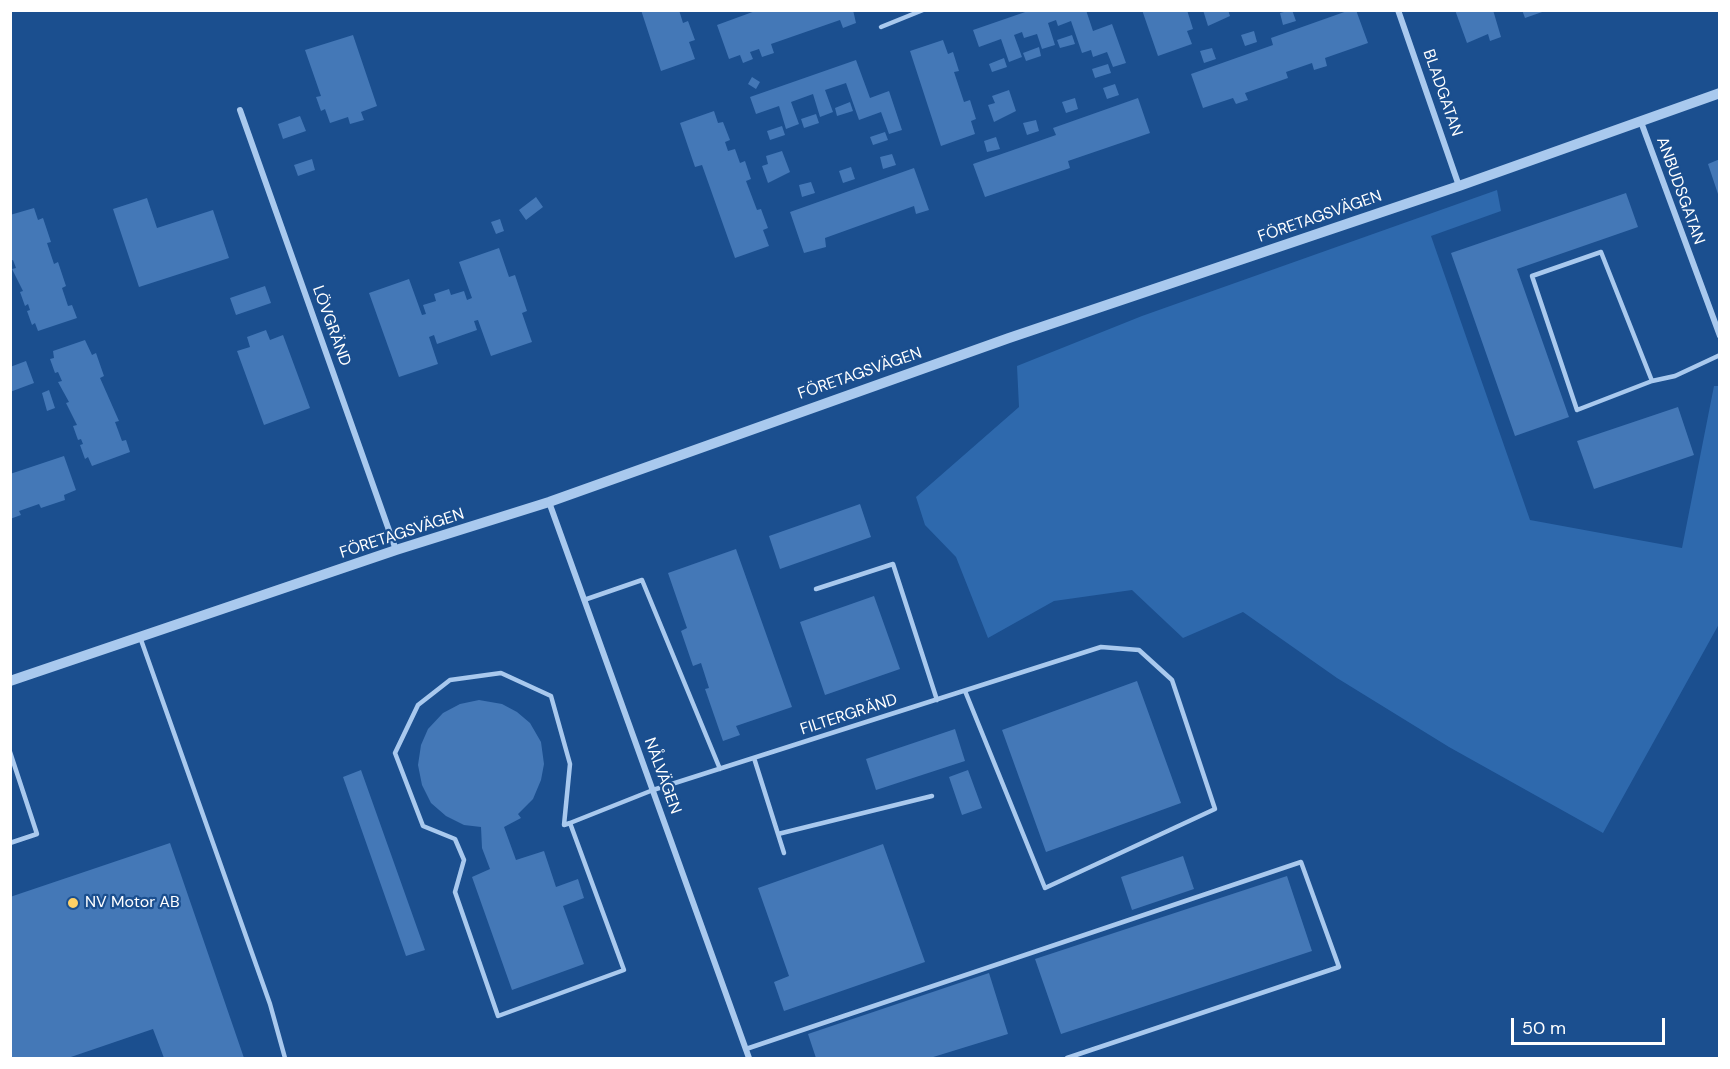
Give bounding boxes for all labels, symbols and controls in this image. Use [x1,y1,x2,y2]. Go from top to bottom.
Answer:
street label: BLADGATAN [1418,47,1466,139]
street label: ANBUDSGATAN [1652,135,1708,247]
street label: FÖRETAGSVÄGEN [1256,187,1384,247]
street label: LÖVGRÄND [308,283,354,369]
street label: FÖRETAGSVÄGEN [796,344,924,404]
street label: FÖRETAGSVÄGEN [337,505,467,563]
street label: FILTERGRÄND [798,690,900,740]
street label: NÅLVÄGEN [639,735,685,817]
place label: NV Motor AB [85,893,180,913]
marker: NV Motor AB [66,896,80,910]
scale bar [1514,1006,1668,1044]
text: 50 m [1522,1016,1566,1040]

